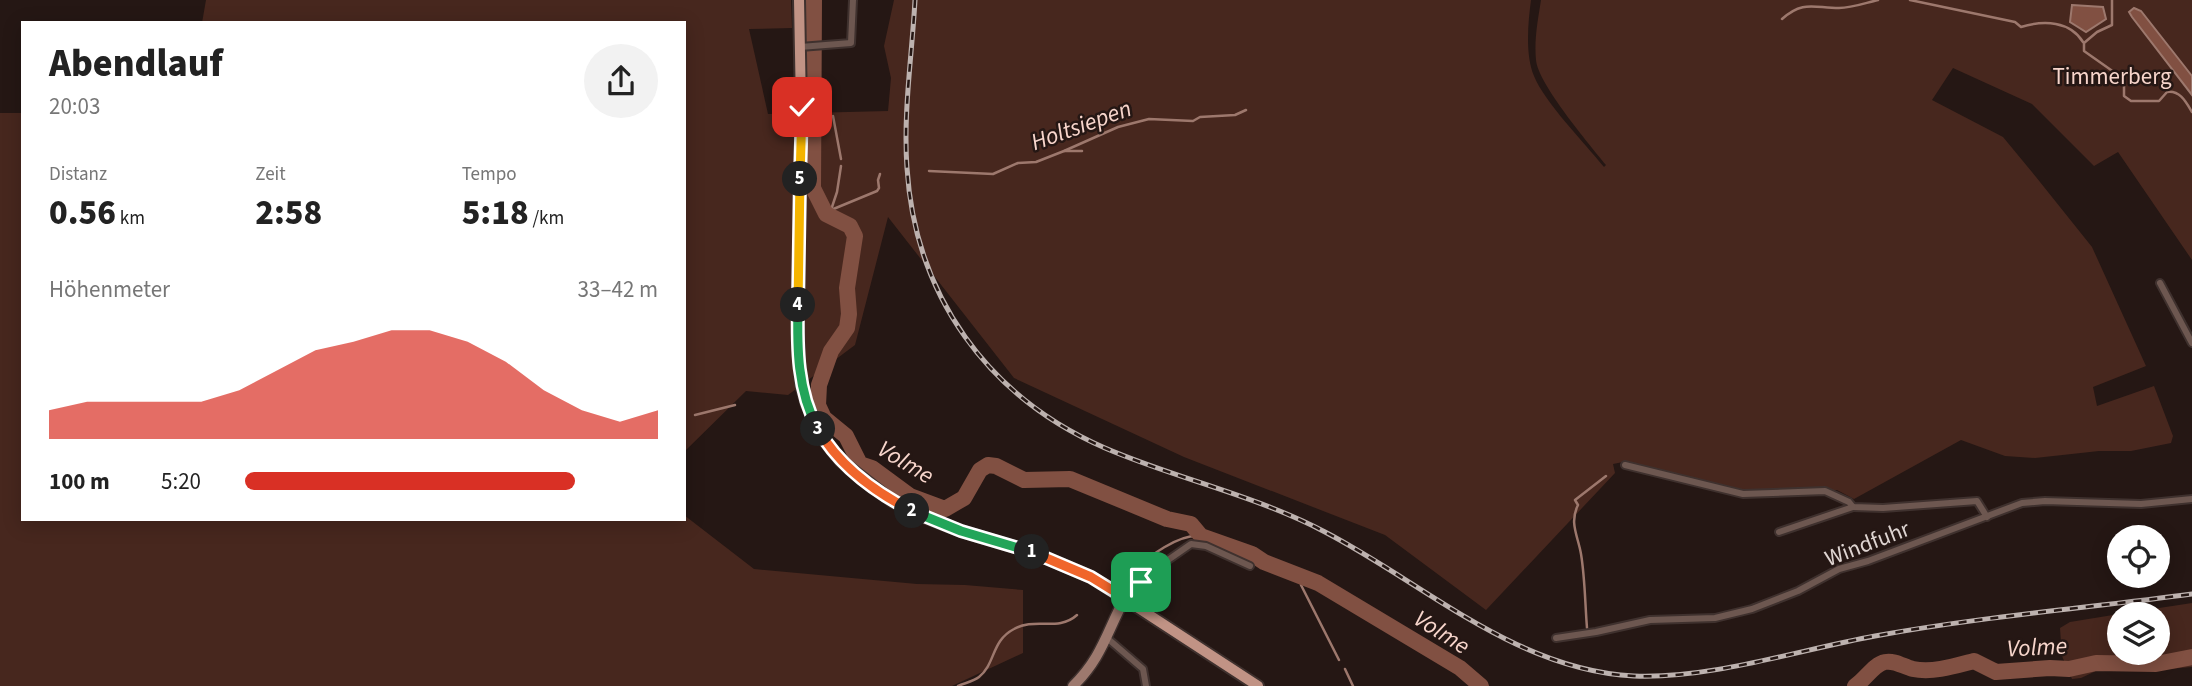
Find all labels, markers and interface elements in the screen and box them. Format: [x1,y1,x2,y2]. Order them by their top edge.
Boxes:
text: Abendlauf [49,37,223,91]
button: share [584,44,658,118]
park label: Timmerberg [2053,60,2172,93]
pin [772,77,832,137]
icon: check [783,88,821,126]
text: 20:03 [49,90,100,123]
water label: Holtsiepen [1026,91,1136,160]
text: Distanz [49,161,107,188]
text: Zeit [255,161,286,188]
text: Tempo [462,161,517,188]
pin: 5 [782,162,818,196]
text: 5 [794,165,805,192]
text: 0.56 [49,188,116,238]
text: 2:58 [255,188,322,238]
text: 5:18 [462,188,529,238]
text: km [116,205,145,232]
text: /km [529,205,564,232]
text: Höhenmeter [49,273,170,306]
text: 33–42 m [578,273,658,306]
pin: 4 [780,288,816,322]
text: 4 [792,291,803,318]
pin: 3 [800,412,836,446]
text: 3 [812,415,823,442]
water label: Volme [871,432,941,493]
text: 100 m [49,465,110,498]
text: 5:20 [161,465,201,498]
pin: 2 [894,494,930,528]
text: 2 [906,497,917,524]
street label: Windfuhr [1820,512,1915,575]
map controls [2107,525,2170,665]
button: locate [2107,525,2170,588]
pin: 1 [1014,534,1050,570]
text: 1 [1026,538,1037,565]
pin [1111,552,1171,612]
icon: arrive [1122,563,1160,601]
water label: Volme [1407,602,1477,663]
button: layers [2107,602,2170,665]
water label: Volme [2006,628,2068,667]

